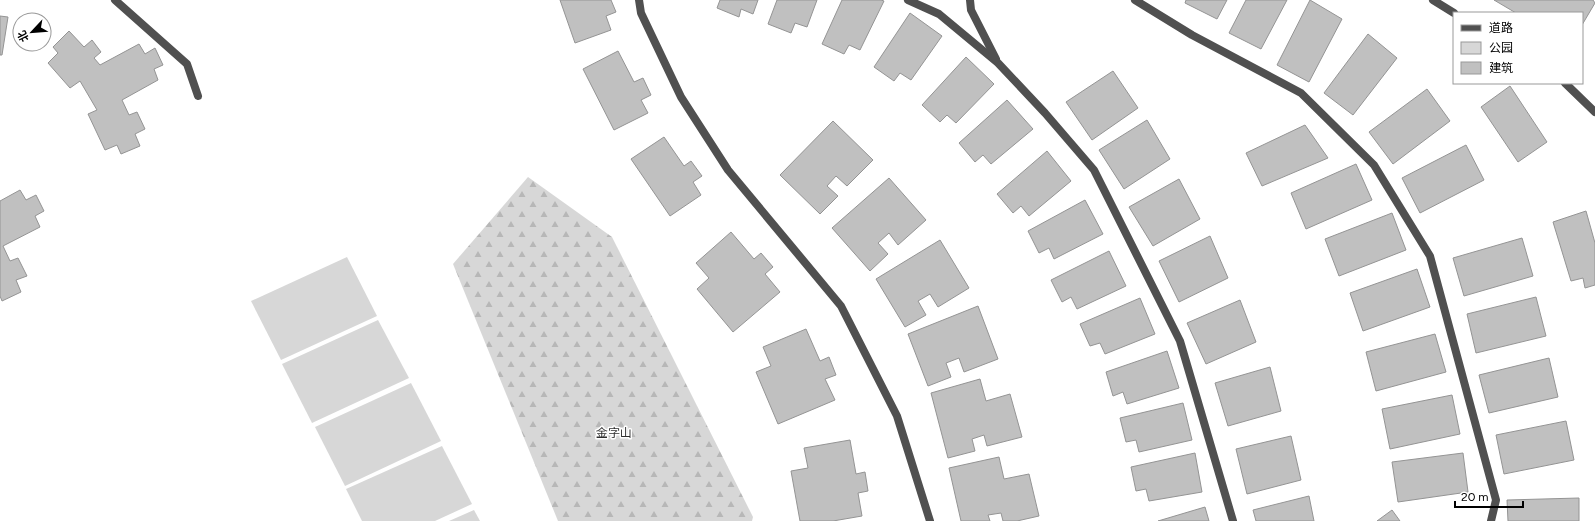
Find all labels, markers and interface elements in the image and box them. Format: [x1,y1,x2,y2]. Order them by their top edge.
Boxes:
north arrow [12,12,52,52]
legend [1453,12,1583,84]
text: 道路 [1489,21,1513,35]
text: 北 [15,28,32,44]
text: 公园 [1489,41,1513,55]
text: 建筑 [1489,61,1513,75]
park label: 金字山 [596,426,632,440]
scale bar [1455,483,1523,509]
text: 20 m [1461,490,1489,504]

